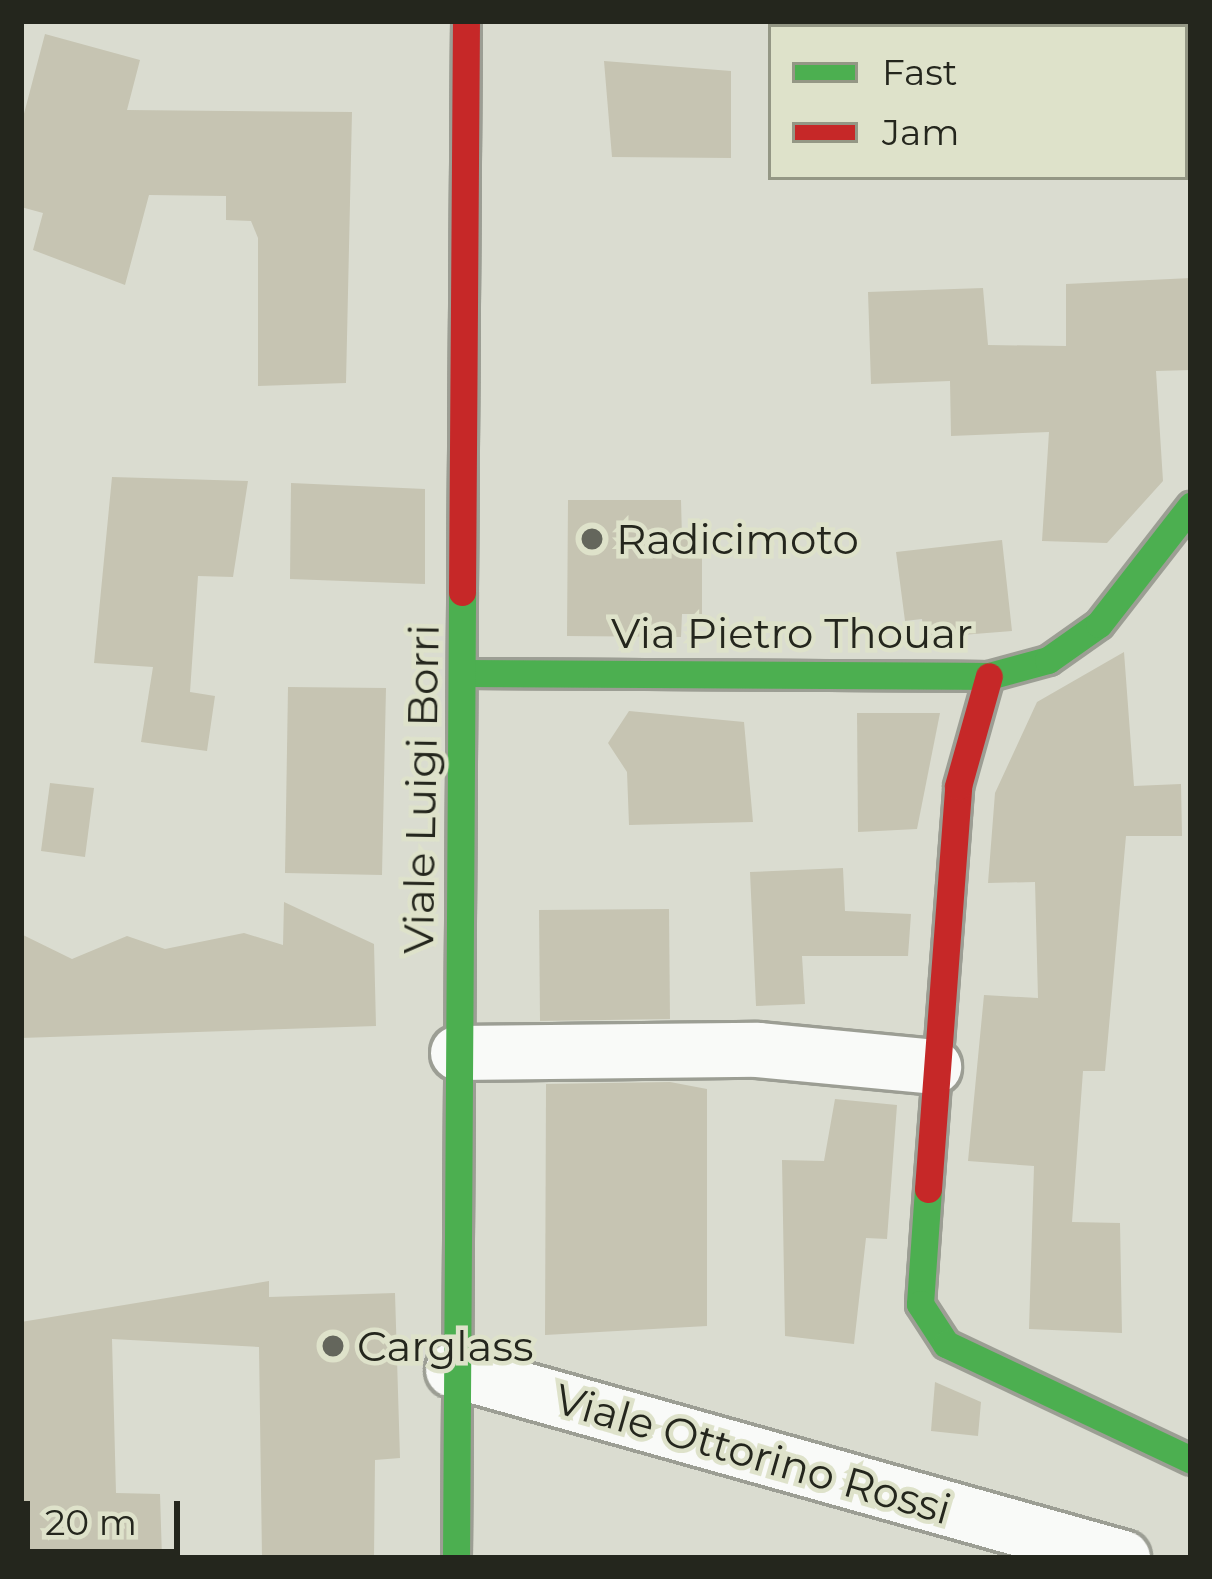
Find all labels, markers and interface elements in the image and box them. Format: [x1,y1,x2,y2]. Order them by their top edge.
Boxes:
legend [768,24,1188,180]
text: Fast [882,50,957,94]
text: Jam [882,110,959,154]
place label: Radicimoto [616,514,859,564]
marker: Radicimoto [579,526,605,552]
street label: Via Pietro Thouar [611,608,973,658]
street label: Viale Luigi Borri [393,624,449,954]
place label: Carglass [357,1321,533,1371]
marker: Carglass [320,1333,346,1359]
street label: Viale Ottorino Rossi [549,1373,957,1535]
scale bar [30,1477,186,1551]
text: 20 m [45,1500,137,1544]

